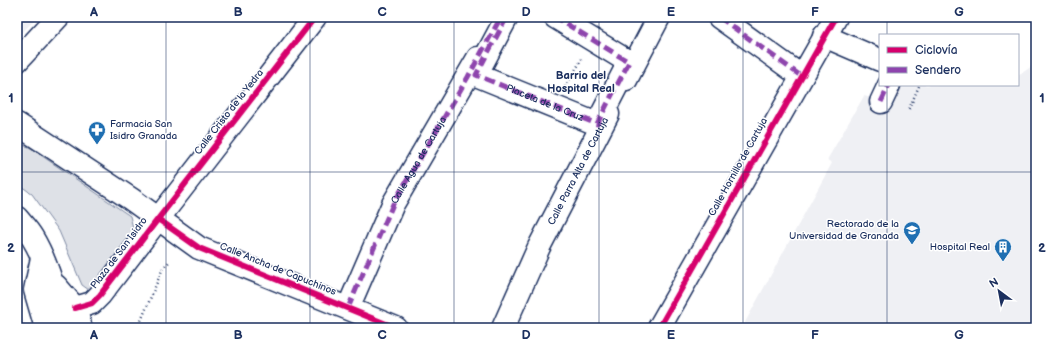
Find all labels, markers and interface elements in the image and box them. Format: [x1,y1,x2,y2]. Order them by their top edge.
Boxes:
text: A [89,4,98,20]
text: B [233,4,243,20]
text: C [377,4,387,20]
text: D [521,4,531,20]
text: E [667,4,676,20]
text: F [811,4,819,20]
text: G [954,4,964,20]
legend [879,34,1019,86]
text: Ciclovía [915,43,958,58]
text: Sendero [915,63,961,78]
street label: Calle Cristo de la Yedra [192,67,266,157]
district label: Barrio del Hospital Real [547,69,615,95]
street label: Placeta de la Cruz [504,82,586,124]
text: 1 [8,90,14,106]
text: 1 [1039,90,1045,106]
street label: Calle Agua de Cartuja [388,114,449,206]
street label: Calle Parra Alta de Cartuja [545,115,611,227]
street label: Calle Hornillo de Cartuja [706,115,770,218]
place label: Farmacia San Isidro Granada [110,118,178,142]
pharmacy icon: Farmacia San Isidro Granada [87,120,107,145]
street label: Plaza de San Isidro [88,215,150,291]
place label: Rectorado de la Universidad de Granada [789,218,899,242]
school or university icon: Rectorado de la Universidad de Granada [902,220,922,245]
building icon: Hospital Real [993,237,1013,262]
text: 2 [7,240,15,256]
street label: Calle Ancha de Capuchinos [218,240,338,298]
text: 2 [1038,240,1046,256]
place label: Hospital Real [930,241,990,253]
north arrow [979,271,1019,311]
text: N [987,275,1001,291]
text: A [89,327,98,343]
text: B [233,327,243,343]
text: C [377,327,387,343]
text: D [521,327,531,343]
text: E [667,327,676,343]
text: F [811,327,819,343]
text: G [954,327,964,343]

